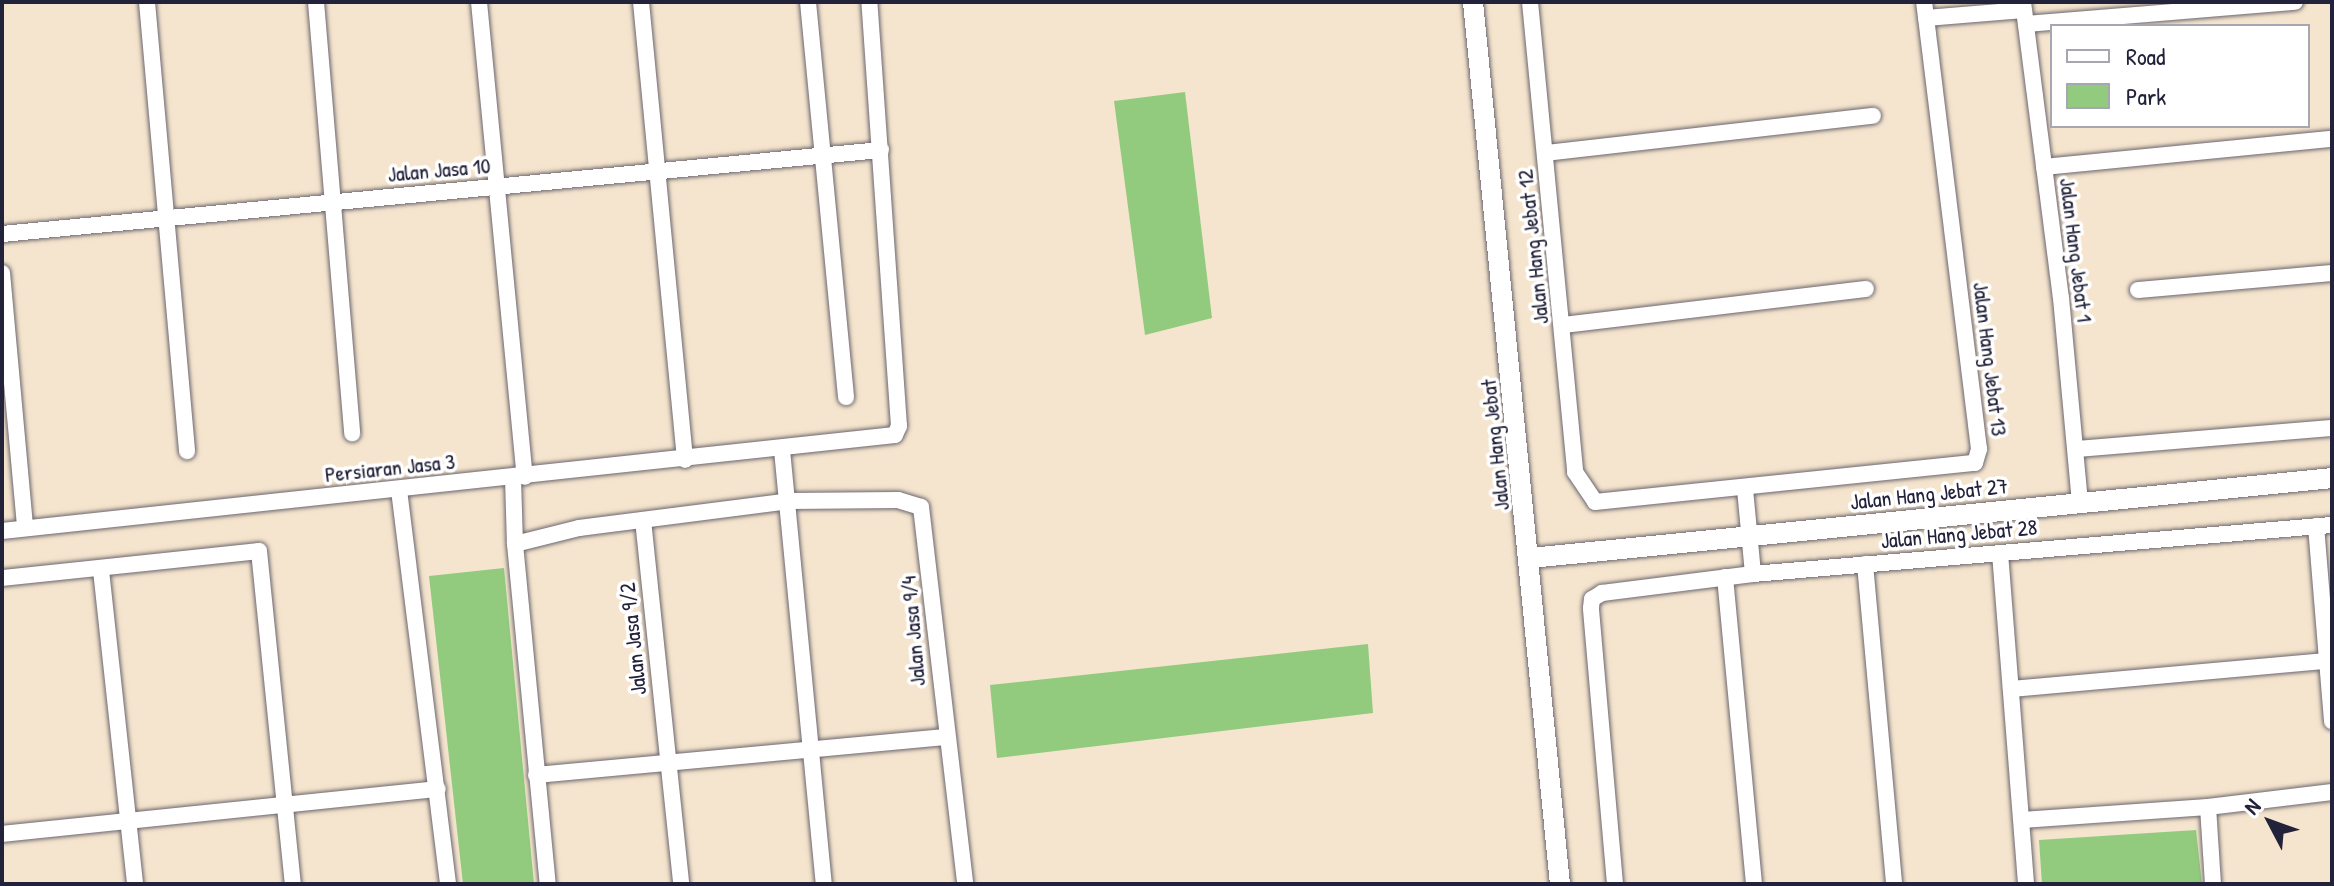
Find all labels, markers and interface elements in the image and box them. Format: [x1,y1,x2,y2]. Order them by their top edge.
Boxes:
legend [2050,24,2310,128]
text: Road [2126,40,2165,72]
text: Park [2126,80,2166,112]
street label: Jalan Jasa 10 [387,152,491,188]
street label: Jalan Hang Jebat 12 [1512,168,1554,326]
street label: Jalan Hang Jebat 1 [2054,176,2098,324]
street label: Jalan Hang Jebat 13 [1967,280,2013,438]
street label: Jalan Hang Jebat [1475,378,1515,512]
street label: Persiaran Jasa 3 [324,448,456,488]
street label: Jalan Hang Jebat 27 [1849,473,2009,515]
street label: Jalan Hang Jebat 28 [1880,514,2038,554]
street label: Jalan Jasa 9/4 [895,575,931,687]
street label: Jalan Jasa 9/2 [614,582,652,696]
north arrow [2230,782,2310,862]
text: N [2237,792,2267,821]

